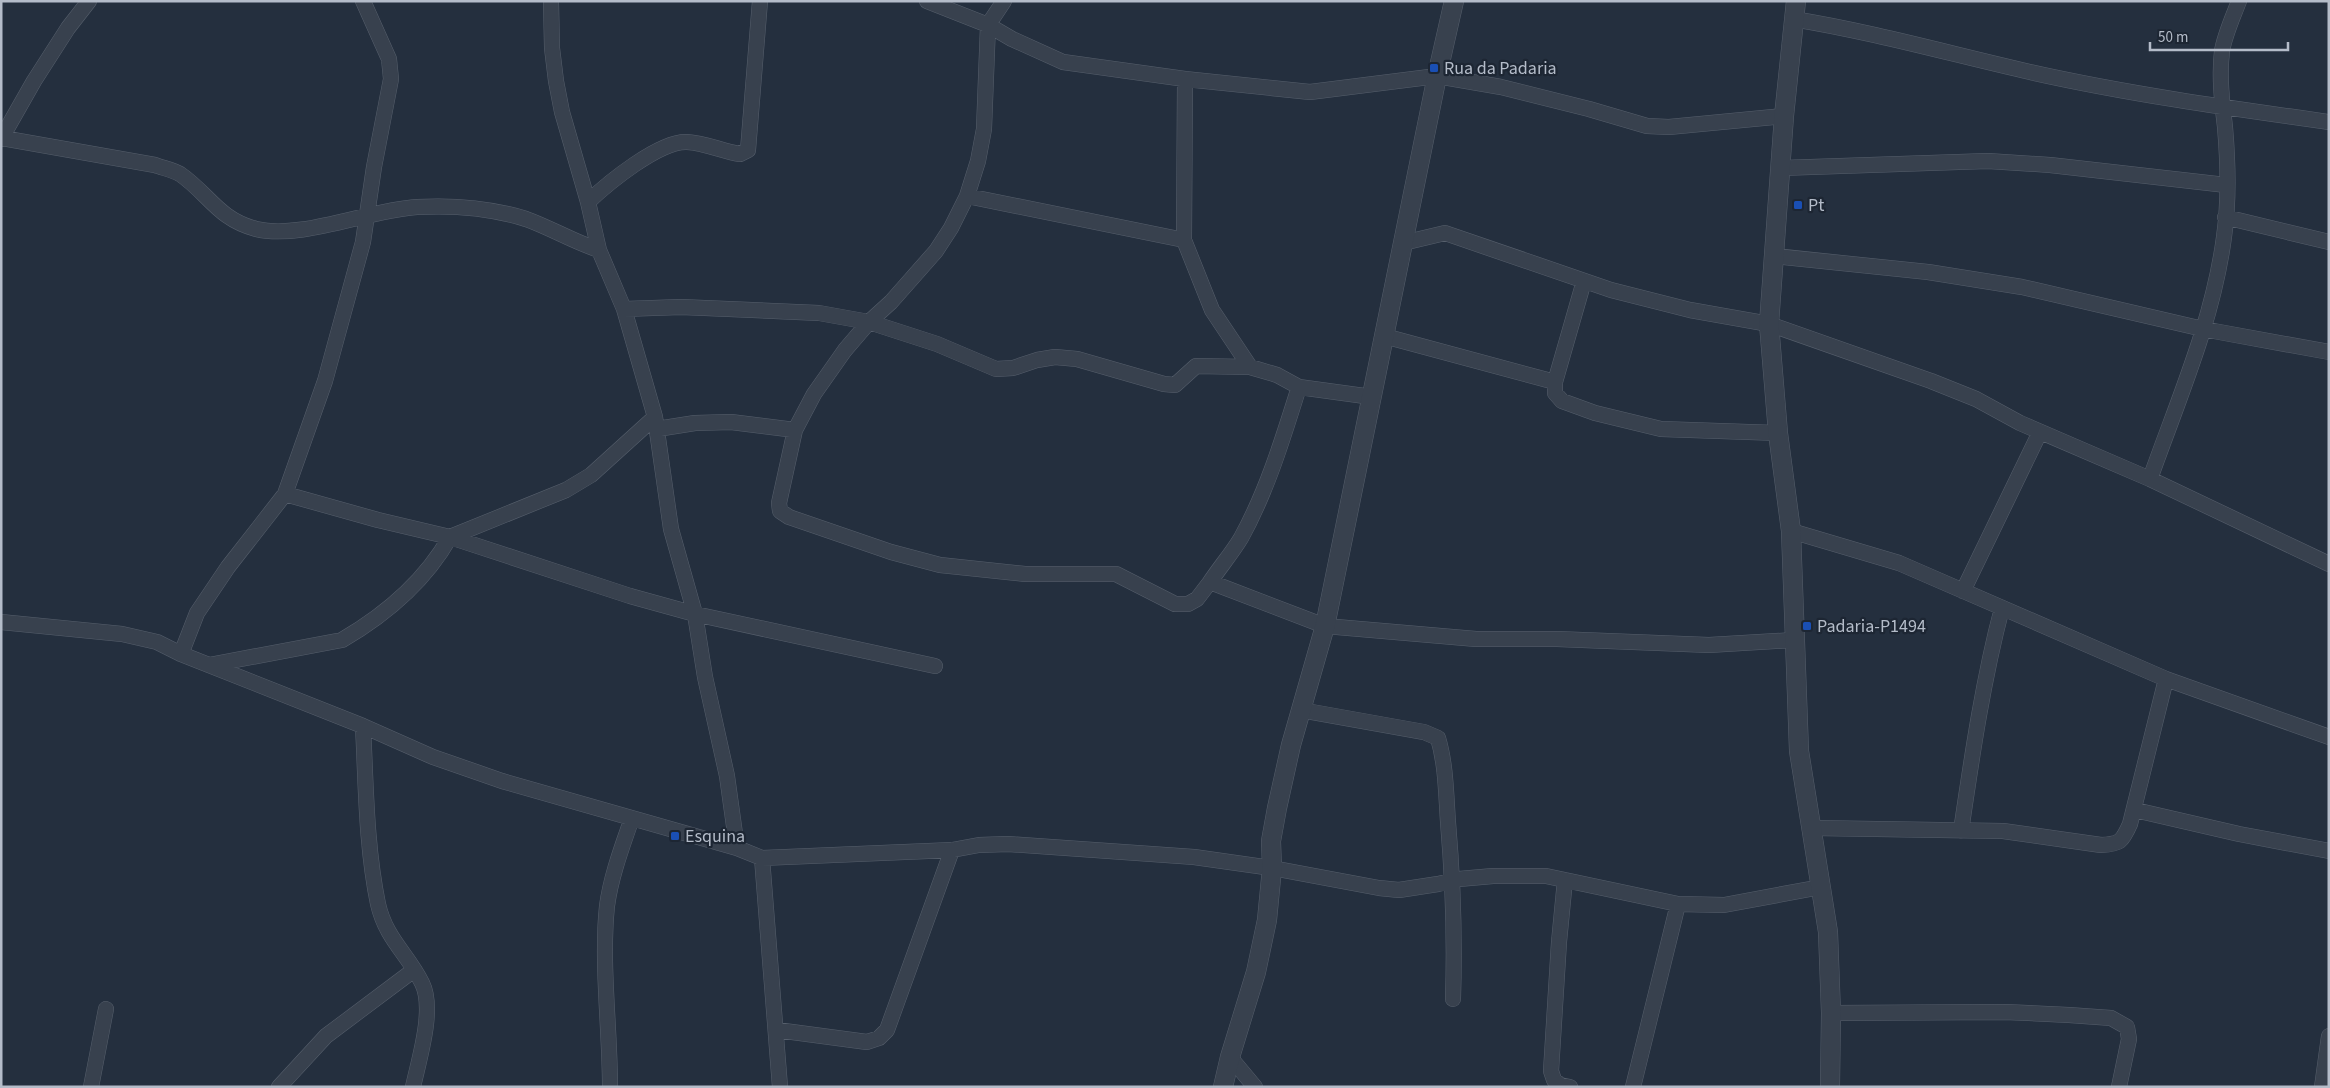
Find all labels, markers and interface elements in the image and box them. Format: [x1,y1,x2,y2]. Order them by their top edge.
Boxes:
scale bar [2150,20,2288,52]
text: 50 m [2158,27,2188,48]
place label: Rua da Padaria [1444,56,1557,81]
marker: Rua da Padaria [1428,62,1440,74]
place label: Pt [1808,193,1824,218]
marker: Pt [1792,199,1804,211]
place label: Padaria-P1494 [1817,614,1926,639]
marker: Padaria-P1494 [1801,620,1813,632]
place label: Esquina [685,824,745,849]
marker: Esquina [669,830,681,842]

